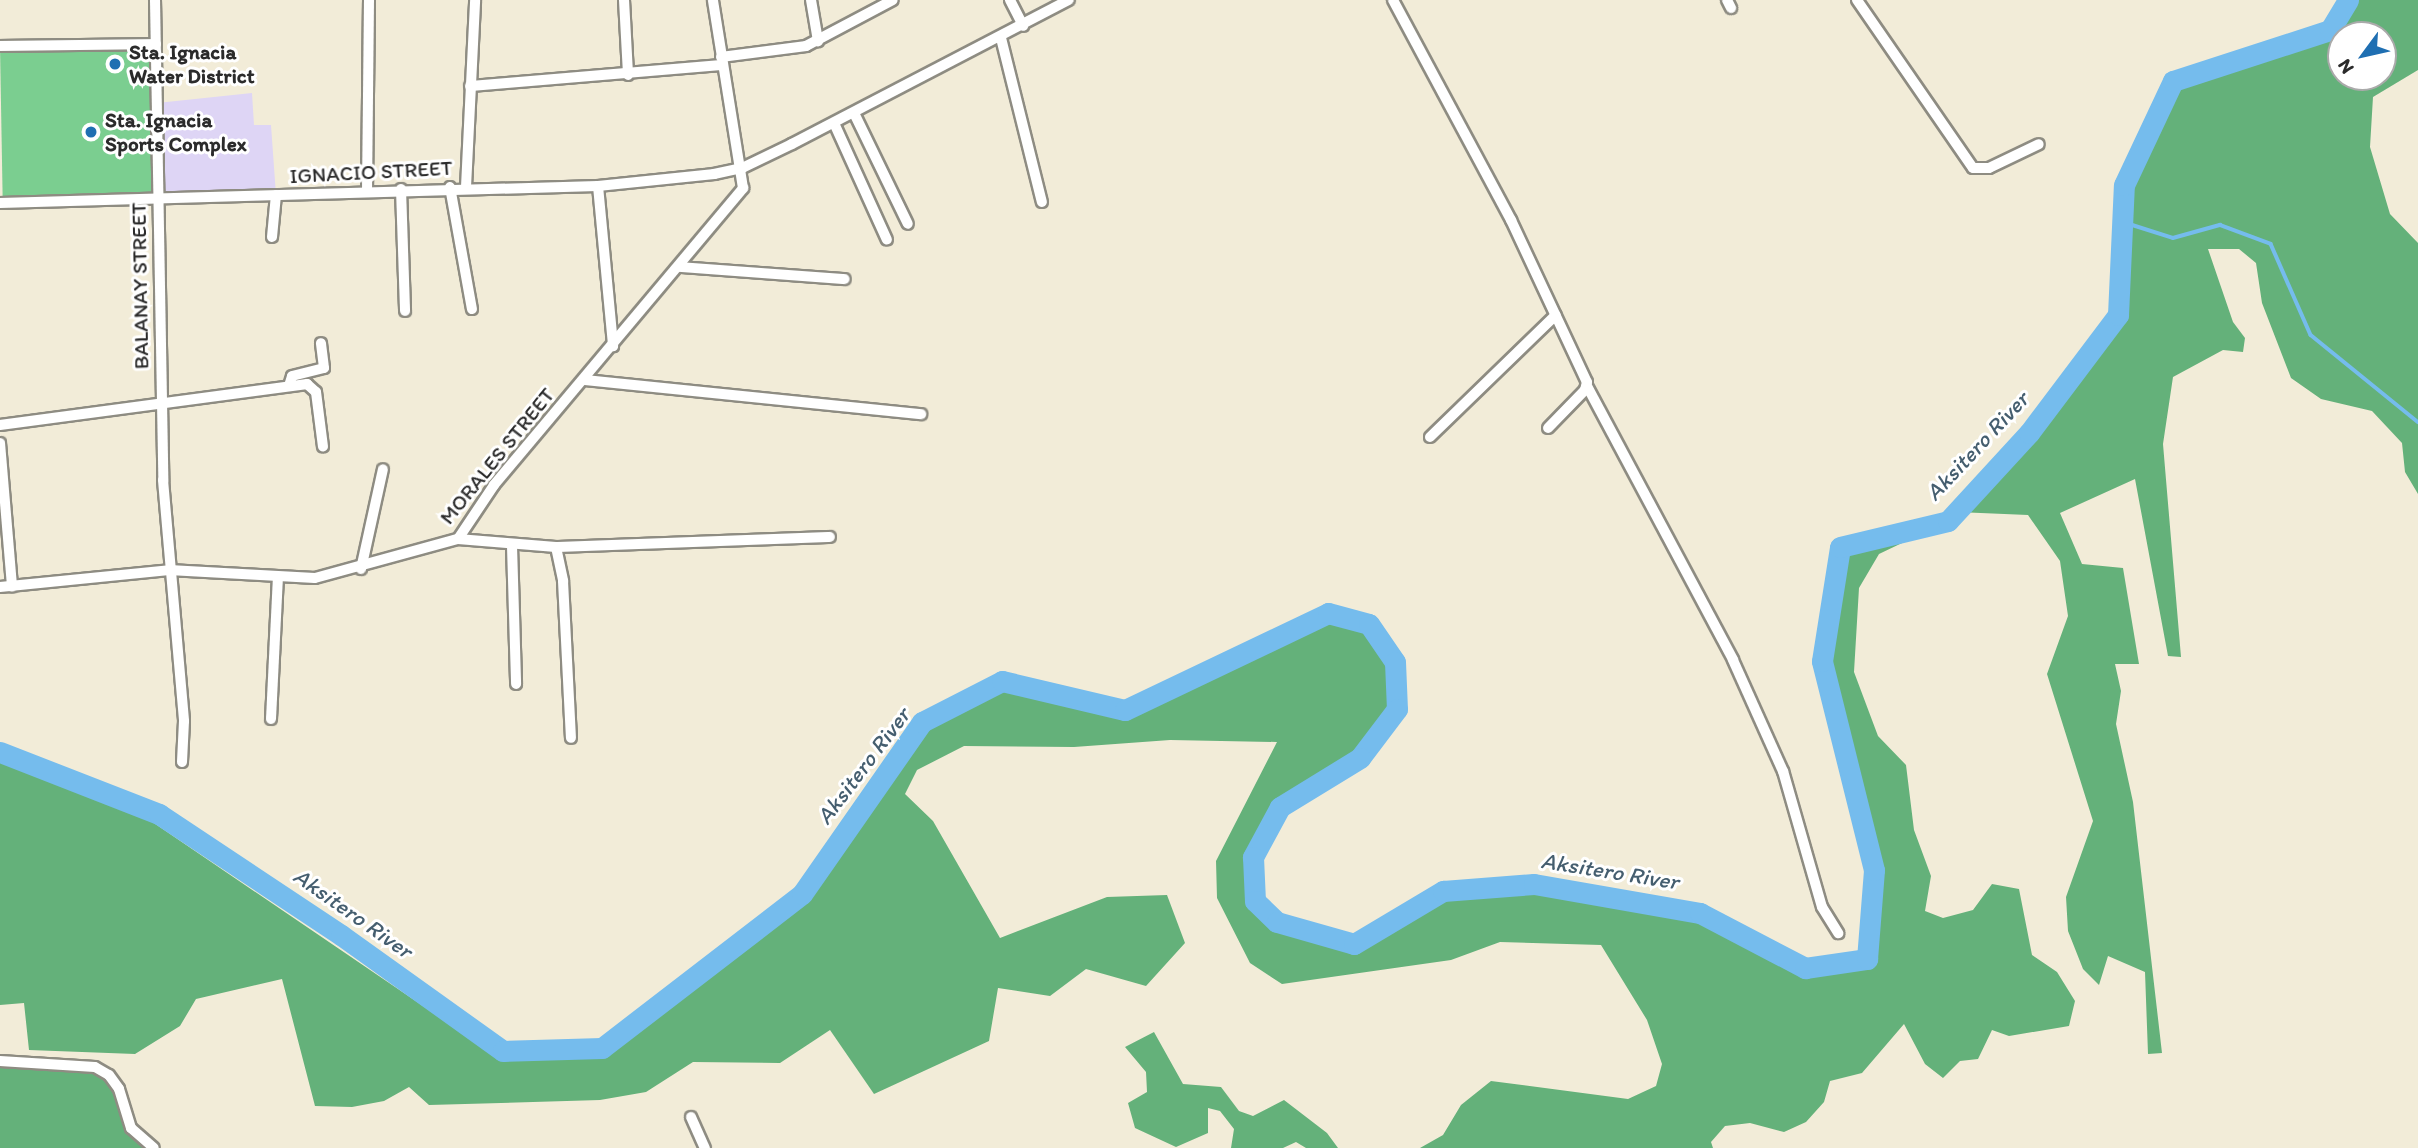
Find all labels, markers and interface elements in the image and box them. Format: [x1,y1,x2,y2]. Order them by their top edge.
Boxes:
north arrow [2327,21,2397,91]
place label: Sta. Ignacia Water District [129,39,255,89]
text: N [2333,55,2359,78]
marker: Sta. Ignacia Water District [107,56,123,72]
place label: Sta. Ignacia Sports Complex [105,107,247,157]
marker: Sta. Ignacia Sports Complex [83,124,99,140]
street label: IGNACIO STREET [289,155,453,189]
street label: BALANAY STREET [126,202,154,370]
street label: MORALES STREET [434,383,560,529]
water label: Aksitero River [1920,386,2034,506]
water label: Aksitero River [810,702,916,830]
water label: Aksitero River [1540,847,1680,895]
water label: Aksitero River [288,862,418,964]

